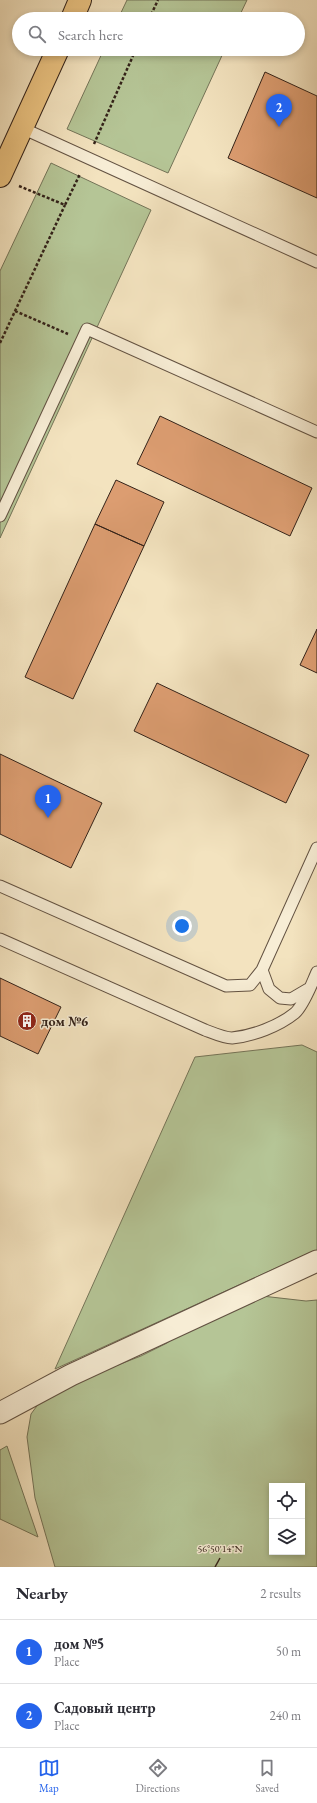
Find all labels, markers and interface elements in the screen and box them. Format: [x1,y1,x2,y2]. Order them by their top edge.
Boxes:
search box [12,12,305,56]
icon: search [26,23,48,45]
text: Search here [58,25,123,44]
pin: 2 [266,94,292,127]
pin: 1 [35,785,61,818]
your location [172,916,192,936]
building icon: дом №6 [16,1010,38,1032]
place label: дом №6 [41,1012,89,1030]
map controls [269,1483,305,1555]
button: locate [269,1483,305,1519]
button: layers [269,1519,305,1555]
text: 56°50'14"N [198,1542,243,1555]
text: Nearby [16,1582,68,1604]
text: 2 results [260,1585,301,1602]
text: дом №5 [54,1634,105,1653]
text: 1 [26,1643,32,1660]
text: 50 m [276,1643,301,1660]
text: Place [54,1653,80,1670]
text: Садовый центр [54,1698,156,1717]
text: 2 [26,1707,32,1724]
text: 240 m [270,1707,301,1724]
text: Place [54,1717,80,1734]
tab: Map [38,1757,60,1795]
tab: Directions [136,1757,180,1795]
tab: Saved [256,1757,279,1795]

